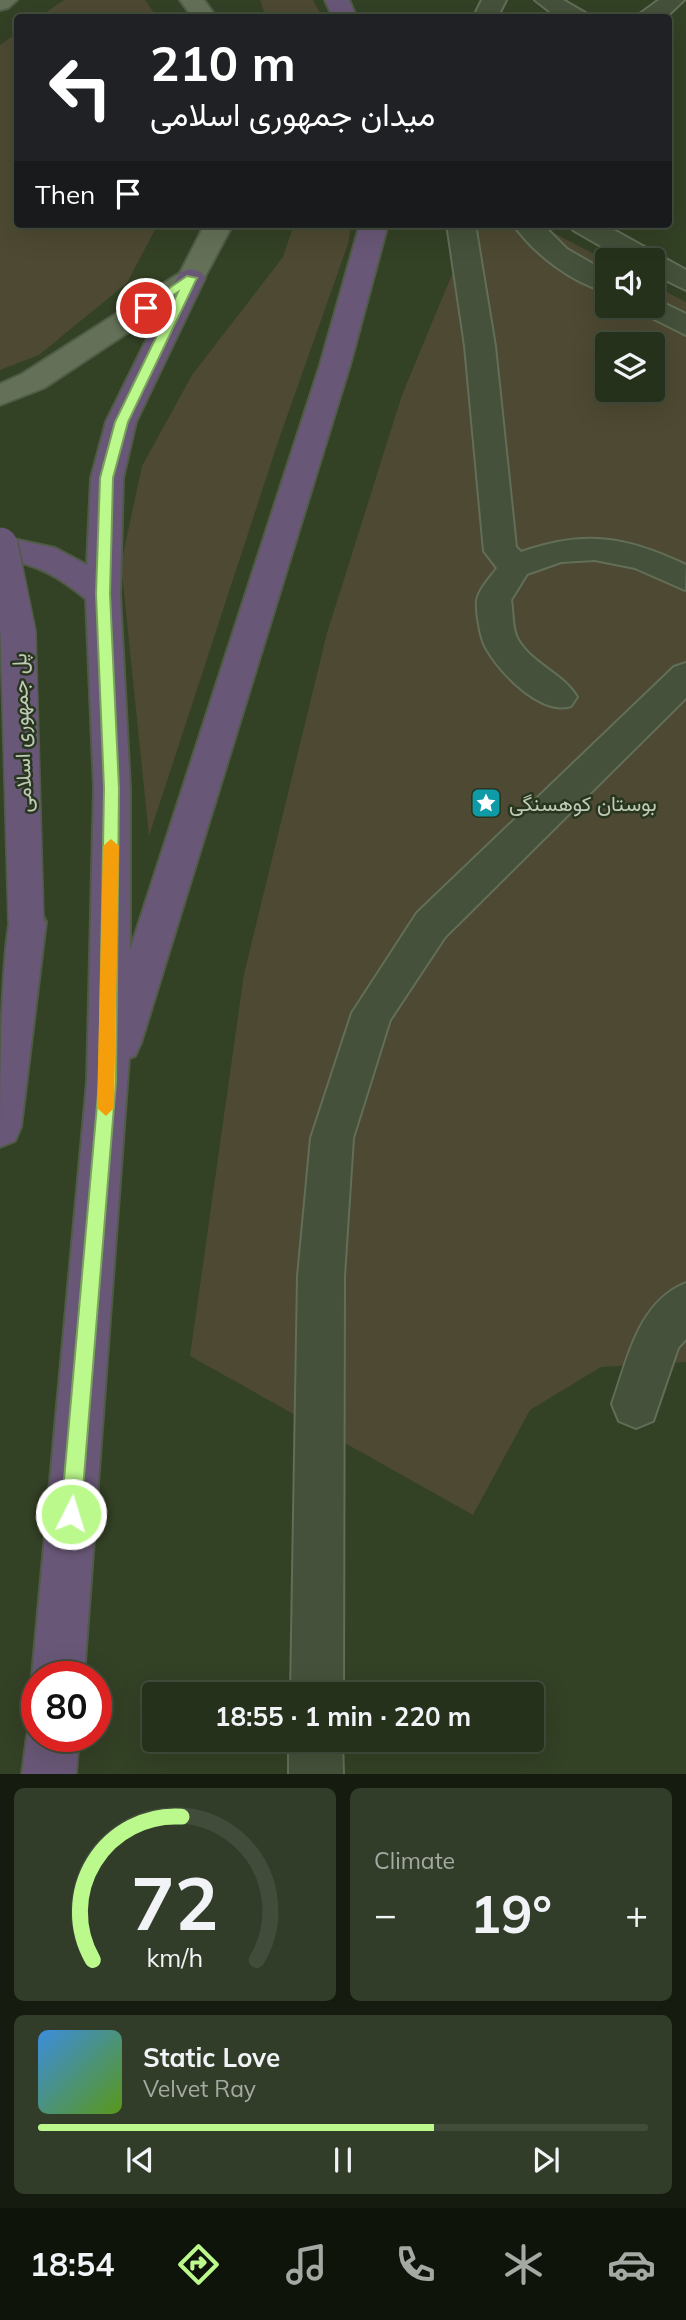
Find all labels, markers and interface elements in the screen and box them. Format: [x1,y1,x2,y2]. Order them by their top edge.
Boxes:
text: 210 m [150,32,296,93]
icon: left [35,42,126,133]
text: میدان جمهوری اسلامی [150,94,435,134]
icon: arrive [109,175,147,213]
text: Then [35,178,95,211]
map controls [595,248,665,402]
button: sound [595,248,665,318]
pin [116,278,176,338]
icon: arrive [127,289,165,327]
button: layers [595,332,665,402]
street label: پل جمهوری اسلامی [5,653,39,813]
place icon: بوستان کوهسنگی [469,786,503,820]
place label: بوستان کوهسنگی [509,790,657,817]
position arrow [34,1477,108,1551]
speed limit sign: 80 [21,1661,112,1752]
text: 18:55 · 1 min · 220 m [215,1700,471,1733]
text: Climate [374,1846,455,1875]
text: 72 [131,1858,219,1949]
text: 19° [470,1881,552,1946]
text: − [374,1890,397,1938]
text: + [625,1890,648,1938]
text: km/h [147,1942,203,1973]
text: Static Love [143,2041,280,2074]
text: Velvet Ray [143,2074,256,2103]
icon: previous [121,2141,159,2179]
icon: pause [324,2141,362,2179]
icon: next [527,2141,565,2179]
icon: directions [174,2240,223,2289]
icon: music [282,2240,331,2289]
icon: phone [391,2240,440,2289]
icon: climate [499,2240,548,2289]
icon: car [607,2240,656,2289]
text: 18:54 [30,2244,114,2284]

